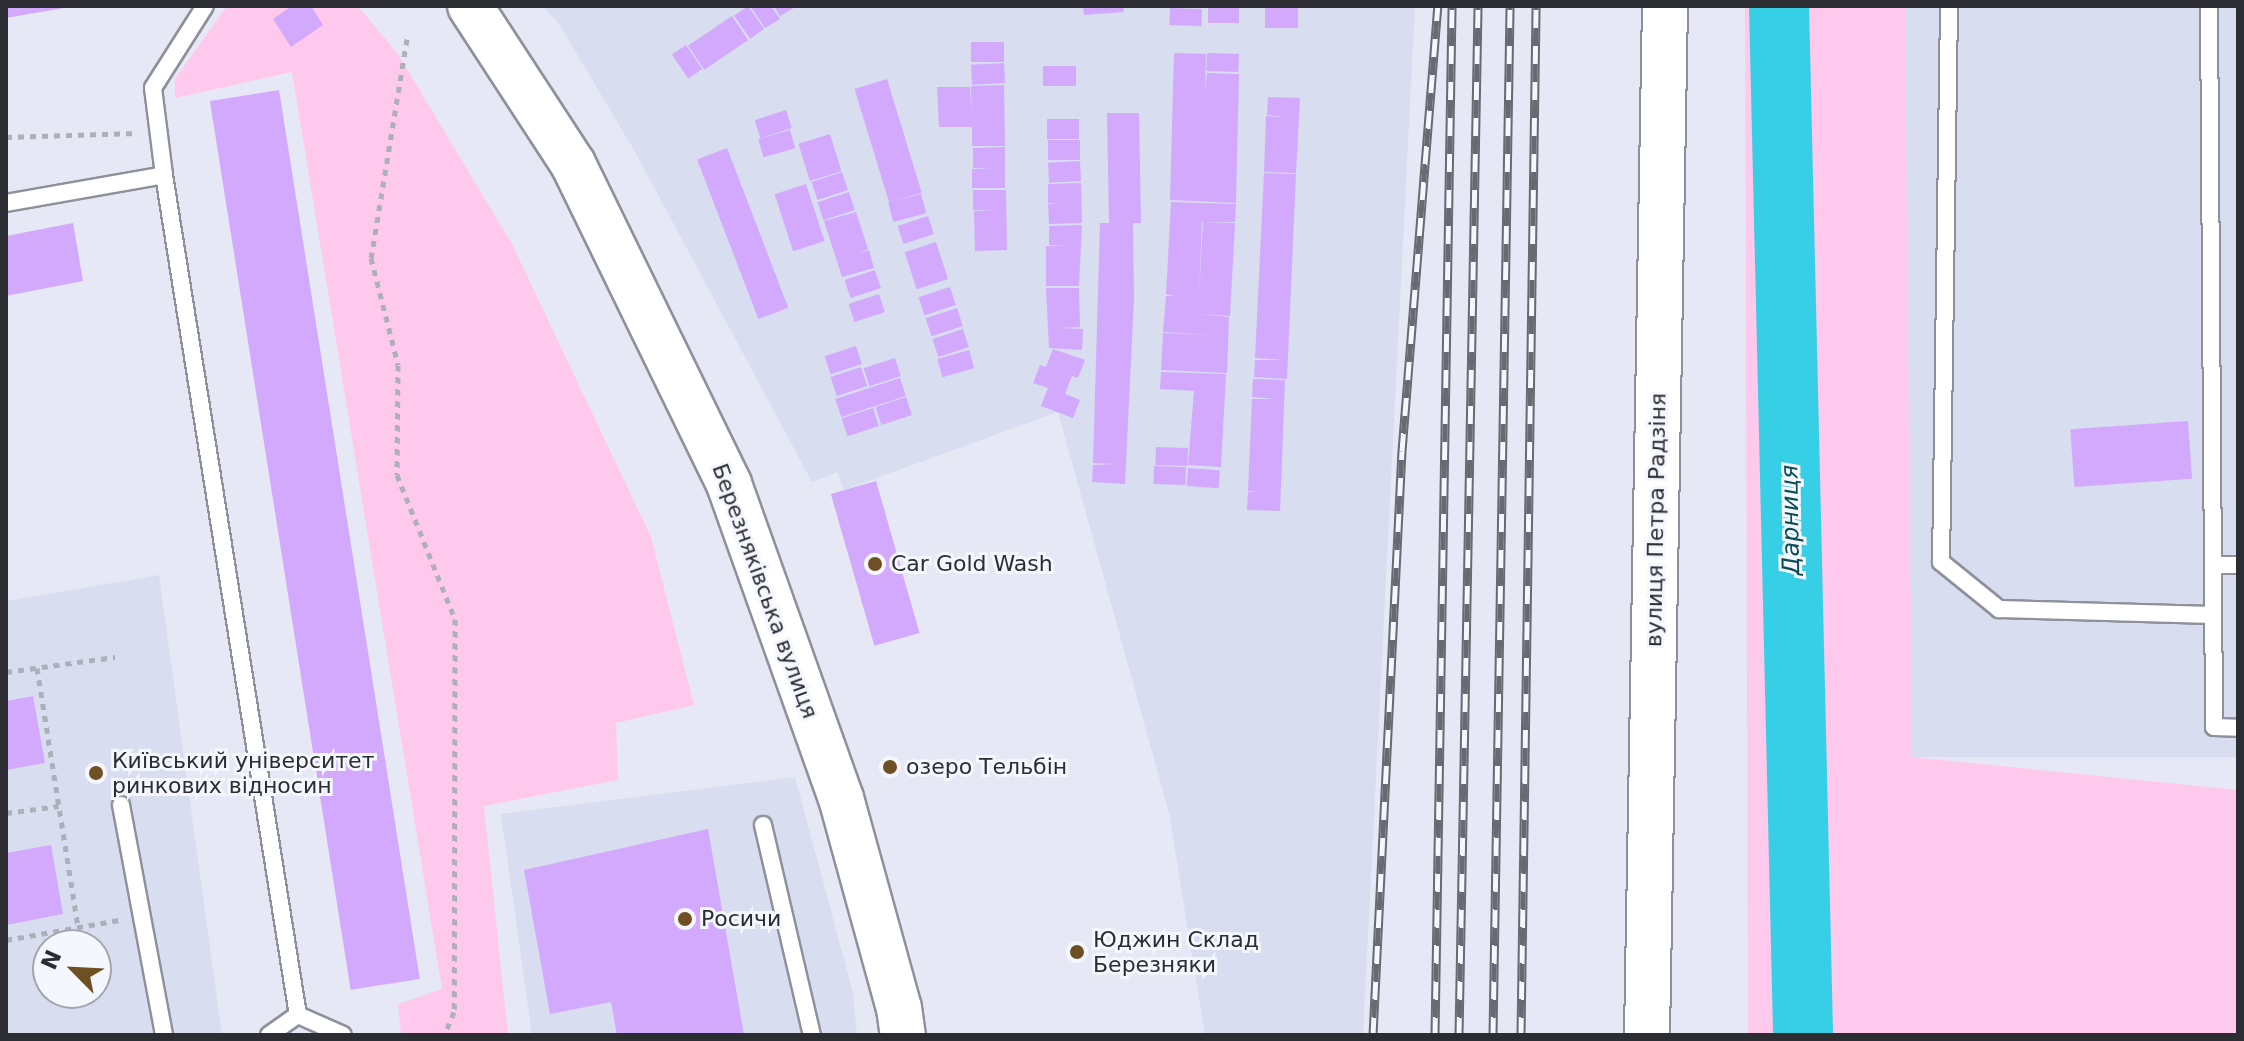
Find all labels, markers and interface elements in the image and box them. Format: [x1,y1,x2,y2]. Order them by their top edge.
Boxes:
street label: вулиця Петра Радзіня [1641,393,1671,647]
street label: Березняківська вулиця [707,460,823,722]
water label: Дарниця [1776,464,1806,576]
place label: Car Gold Wash [891,551,1053,577]
marker: Car Gold Wash [866,555,884,573]
place label: Київський університет ринкових відносин [112,747,374,798]
place label: озеро Тельбін [906,754,1067,780]
marker: озеро Тельбін [881,758,899,776]
marker: Київський університет ринкових відносин [87,764,105,782]
place label: Росичи [701,906,781,932]
marker: Росичи [676,910,694,928]
place label: Юджин Склад Березняки [1093,926,1259,978]
north arrow [32,929,112,1009]
marker: Юджин Склад Березняки [1068,943,1086,961]
text: N [36,946,67,973]

